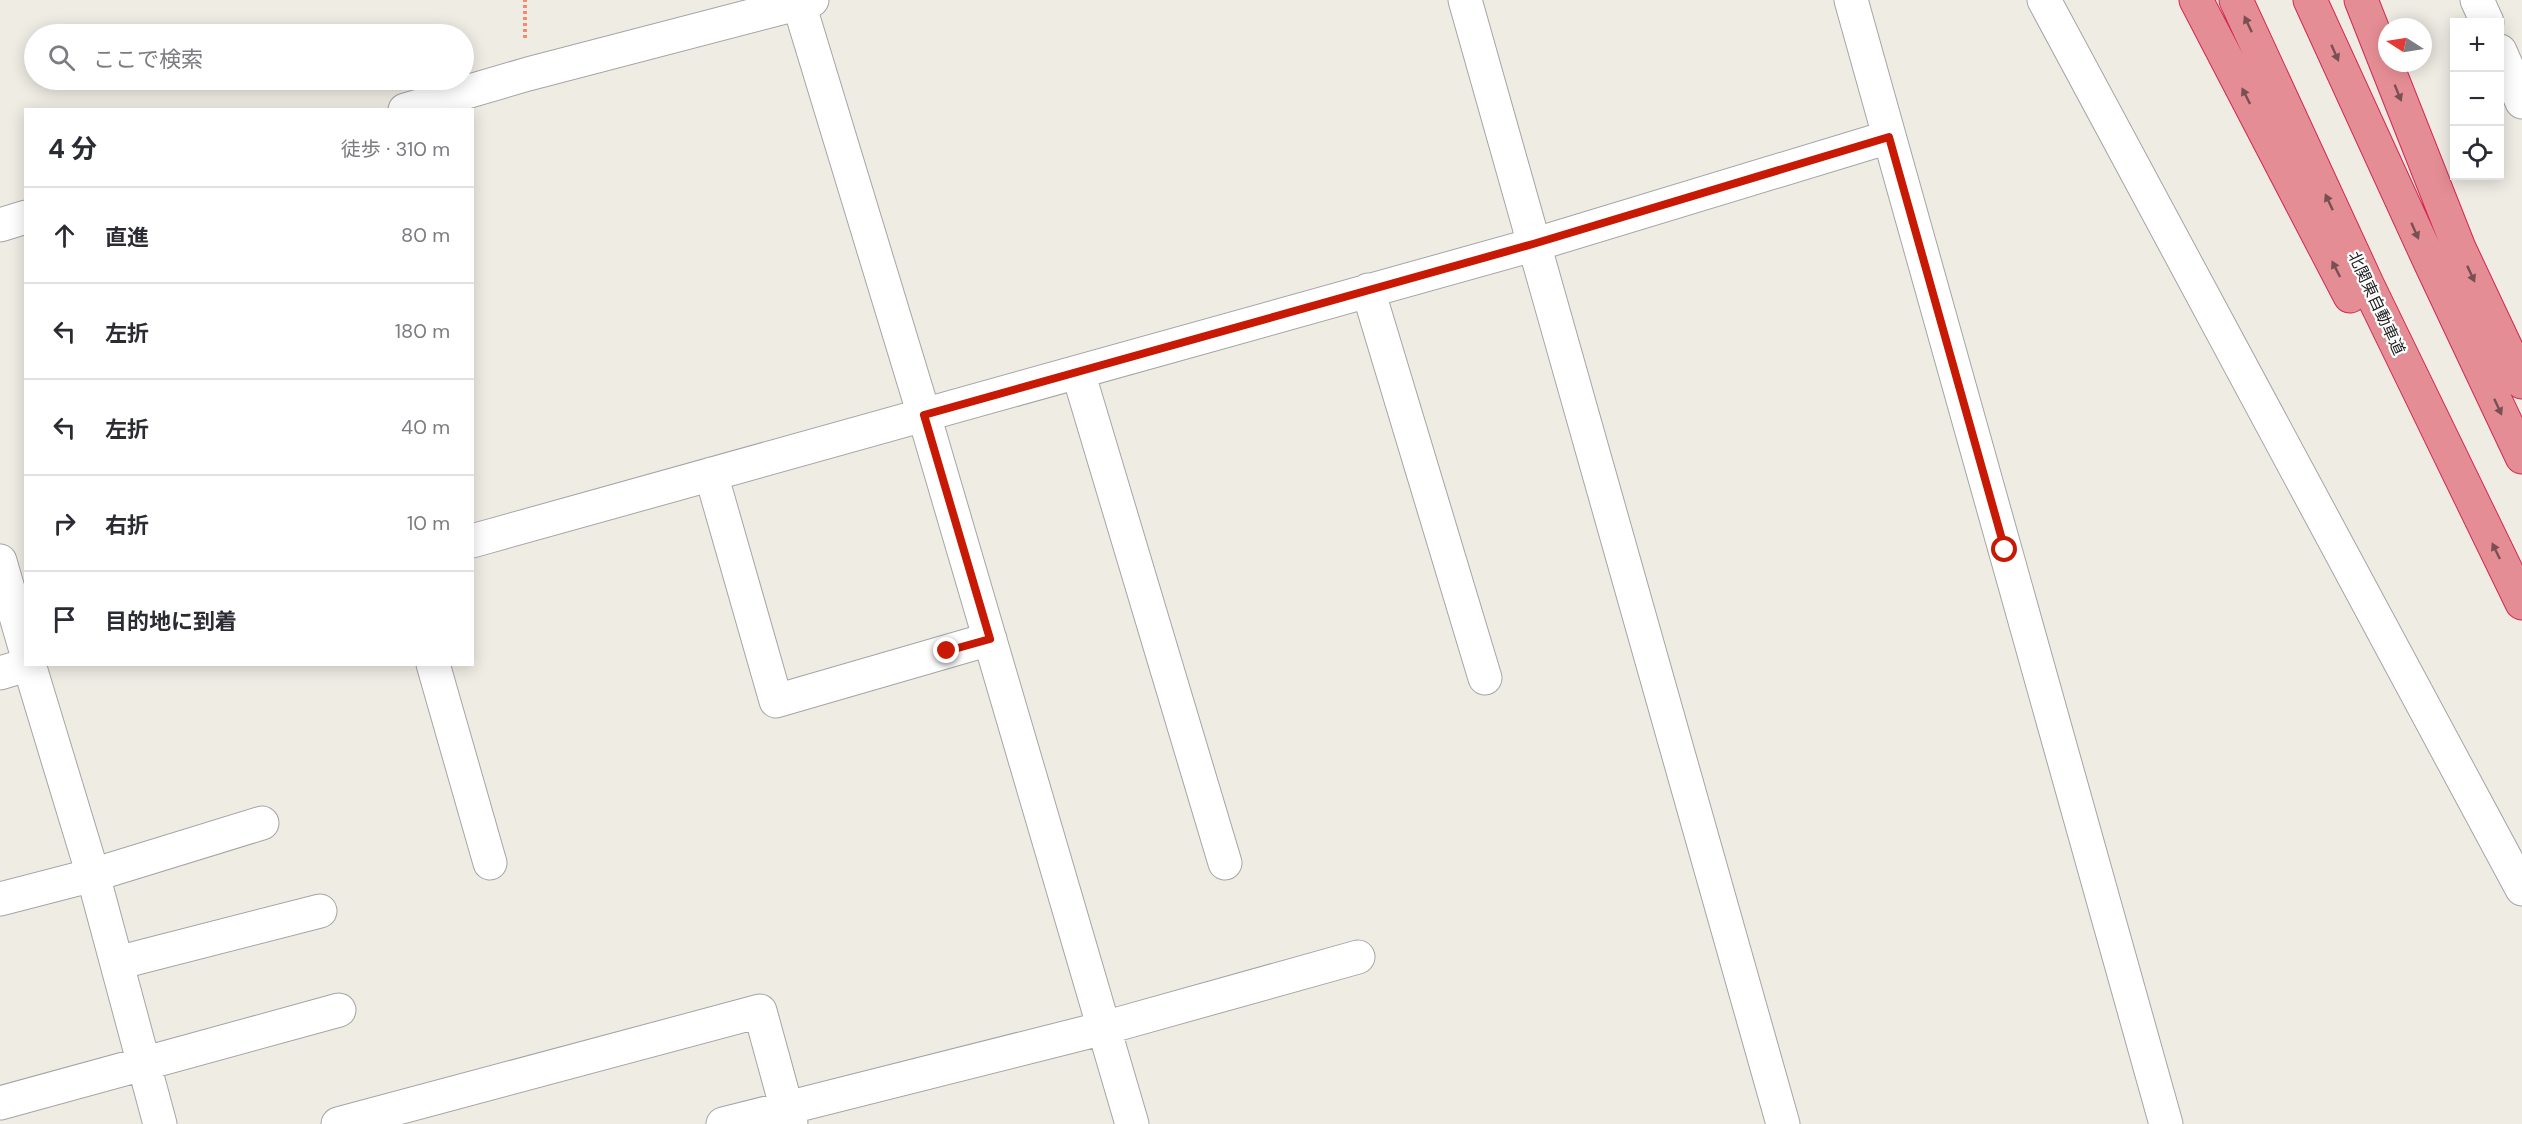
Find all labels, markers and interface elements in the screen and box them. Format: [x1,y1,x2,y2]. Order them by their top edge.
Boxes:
one-way arrow [2243,16,2252,33]
north arrow [2378,18,2432,72]
map controls [2450,18,2504,180]
button: + [2450,18,2504,72]
search box [24,24,474,90]
icon: search [45,41,78,74]
text: ここで検索 [93,45,203,74]
one-way arrow [2330,45,2339,62]
button: − [2450,72,2504,126]
one-way arrow [2393,85,2403,103]
one-way arrow [2241,88,2251,105]
button: locate [2450,126,2504,180]
text: 4 分 [48,132,97,166]
text: 徒歩 · 310 m [341,136,450,162]
one-way arrow [2324,192,2334,210]
icon: ahead [48,219,81,252]
text: 80 m [401,222,450,248]
one-way arrow [2411,222,2420,239]
text: 直進 [105,223,149,252]
street label: 北関東自動車道 [2343,248,2410,358]
one-way arrow [2331,261,2340,278]
one-way arrow [2467,266,2476,283]
icon: left [48,315,81,348]
text: 180 m [395,318,450,344]
text: 左折 [105,319,149,348]
one-way arrow [2494,399,2503,416]
icon: left [48,411,81,444]
text: 40 m [401,414,450,440]
text: 左折 [105,415,149,444]
icon: right [48,507,81,540]
text: 10 m [407,510,450,536]
text: 右折 [105,511,149,540]
route start [1991,536,2017,562]
one-way arrow [2492,542,2502,560]
icon: arrive [48,603,81,636]
text: 目的地に到着 [105,607,237,636]
route end [933,637,959,663]

